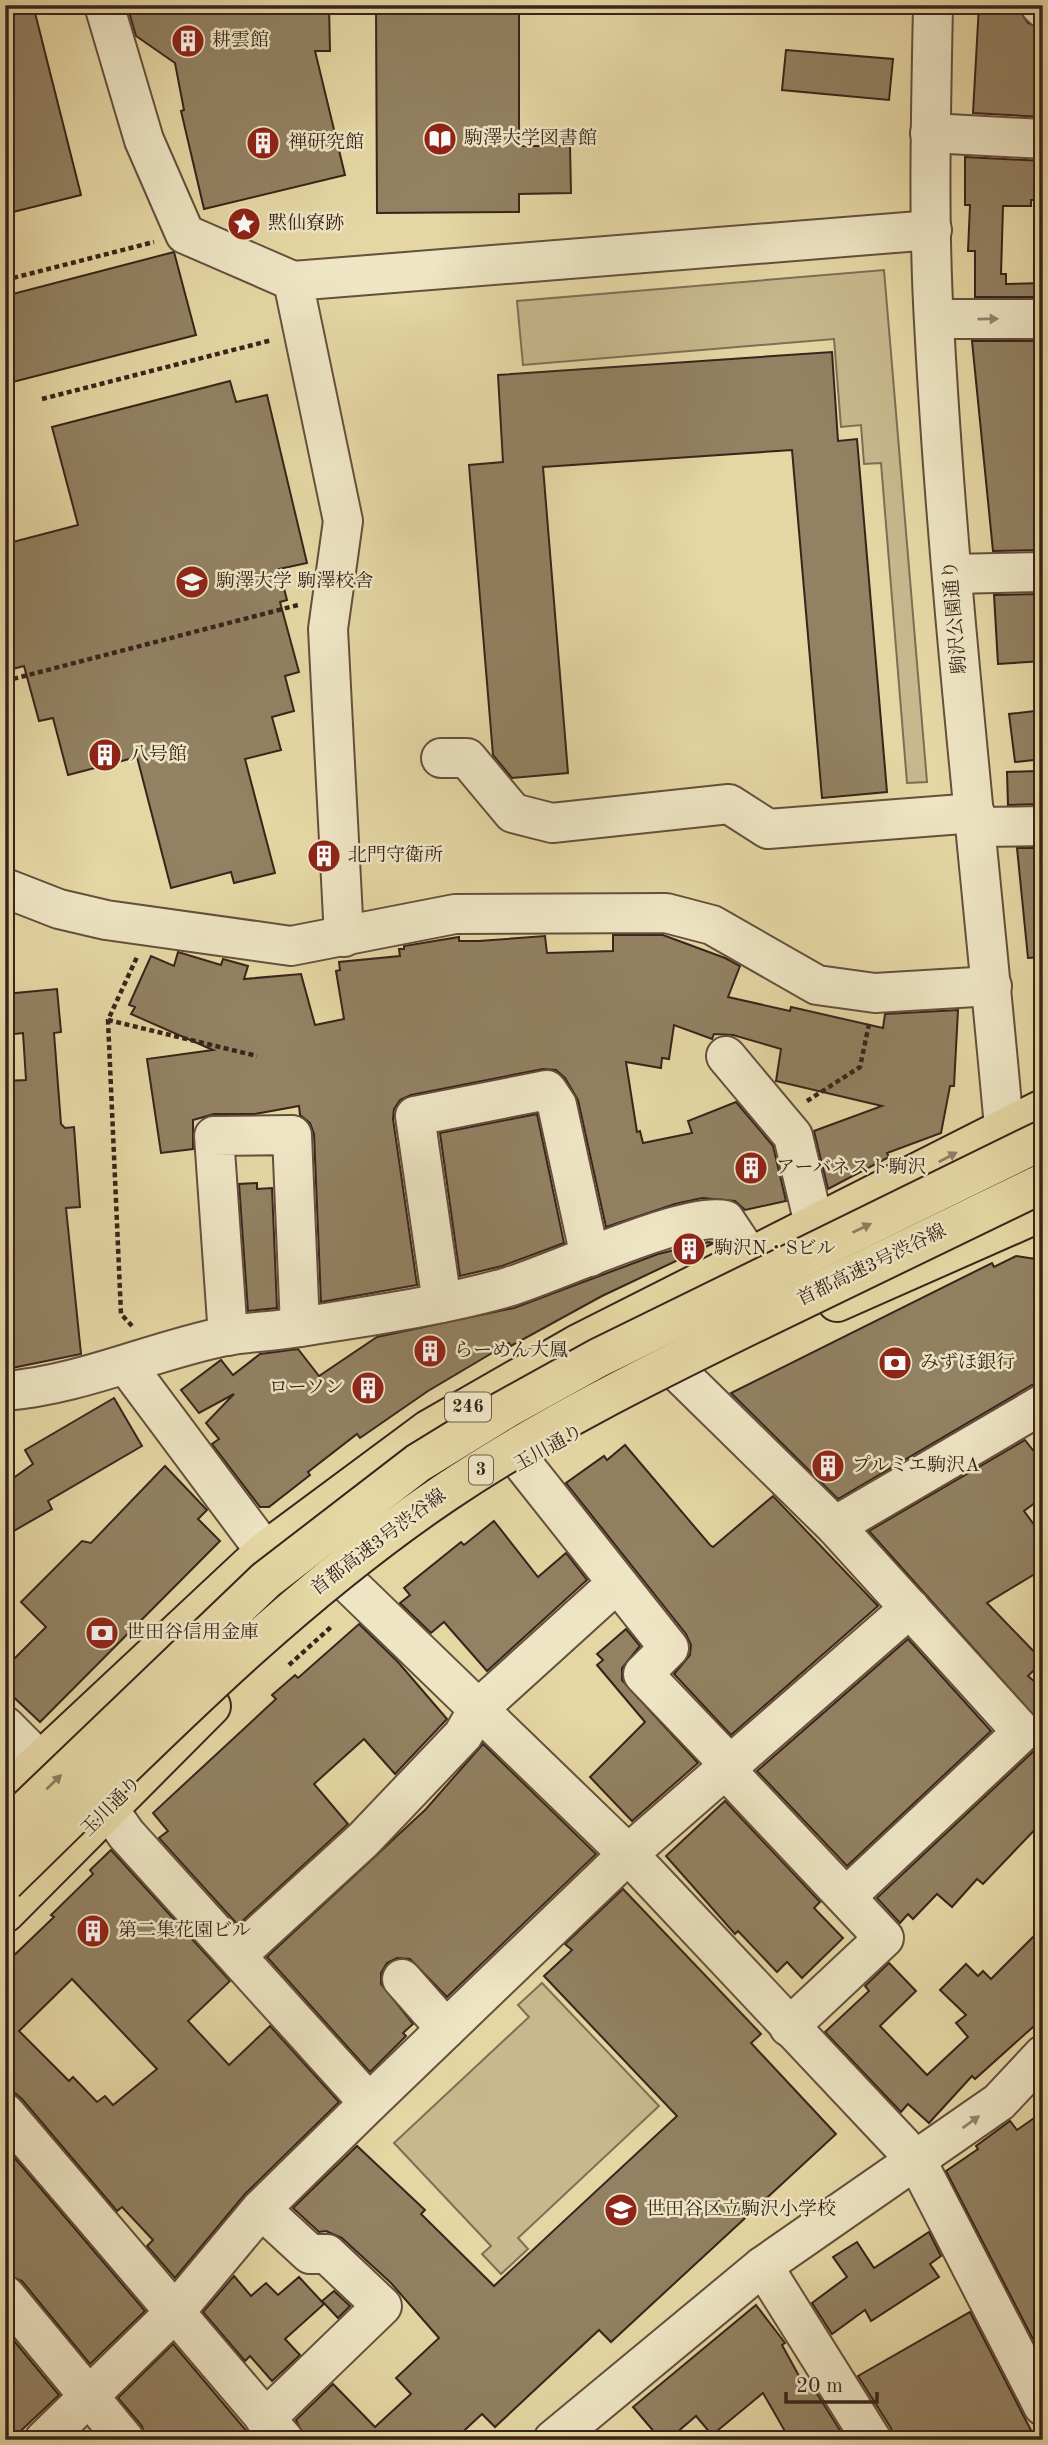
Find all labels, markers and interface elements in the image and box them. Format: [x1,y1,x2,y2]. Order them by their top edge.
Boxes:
building icon: 耕雲館 [169,22,207,60]
place label: 耕雲館 [212,30,269,51]
library icon: 駒澤大学図書館 [421,120,459,158]
building icon: 禅研究館 [244,124,282,162]
place label: 駒澤大学図書館 [464,127,597,149]
place label: 禅研究館 [288,132,364,153]
place icon: 黙仙寮跡 [225,205,263,243]
place label: 黙仙寮跡 [268,213,344,234]
one-way arrow [977,313,999,325]
street label: 駒沢公園通り [940,559,970,675]
school or university icon: 駒澤大学 駒澤校舎 [173,563,211,601]
place label: 駒澤大学 駒澤校舎 [216,570,373,592]
building icon: 八号館 [86,736,124,774]
place label: 八号館 [130,744,187,765]
building icon: 北門守衛所 [305,837,343,875]
place label: 北門守衛所 [348,844,443,866]
building icon: アーバネスト駒沢 [732,1149,770,1187]
one-way arrow [939,1151,958,1163]
place label: アーバネスト駒沢 [776,1157,926,1178]
street label: 首都高速3号渋谷線 [793,1219,949,1310]
one-way arrow [852,1223,872,1234]
building icon: 駒沢N・Sビル [670,1230,708,1268]
place label: 駒沢N・Sビル [714,1238,835,1259]
building icon: らーめん大鳳 [411,1332,449,1370]
place label: らーめん大鳳 [454,1339,568,1361]
bank icon: みずほ銀行 [876,1344,914,1382]
place label: みずほ銀行 [920,1352,1015,1373]
building icon: ローソン [349,1369,387,1407]
place label: ローソン [269,1379,344,1398]
road number: 246 [445,1392,491,1422]
street label: 玉川通り [510,1421,587,1476]
building icon: プルミエ駒沢A [809,1447,847,1485]
place label: プルミエ駒沢A [852,1455,980,1476]
road number: 3 [469,1456,493,1484]
street label: 首都高速3号渋谷線 [306,1484,450,1600]
bank icon: 世田谷信用金庫 [83,1614,121,1652]
place label: 世田谷信用金庫 [126,1621,259,1643]
street label: 玉川通り [77,1772,146,1841]
one-way arrow [46,1774,63,1791]
building icon: 第二集花園ビル [74,1912,112,1950]
place label: 第二集花園ビル [118,1919,251,1941]
one-way arrow [962,2115,980,2129]
school or university icon: 世田谷区立駒沢小学校 [602,2191,640,2229]
place label: 世田谷区立駒沢小学校 [646,2199,836,2220]
scale bar [786,2361,876,2405]
text: 20 m [796,2376,843,2397]

